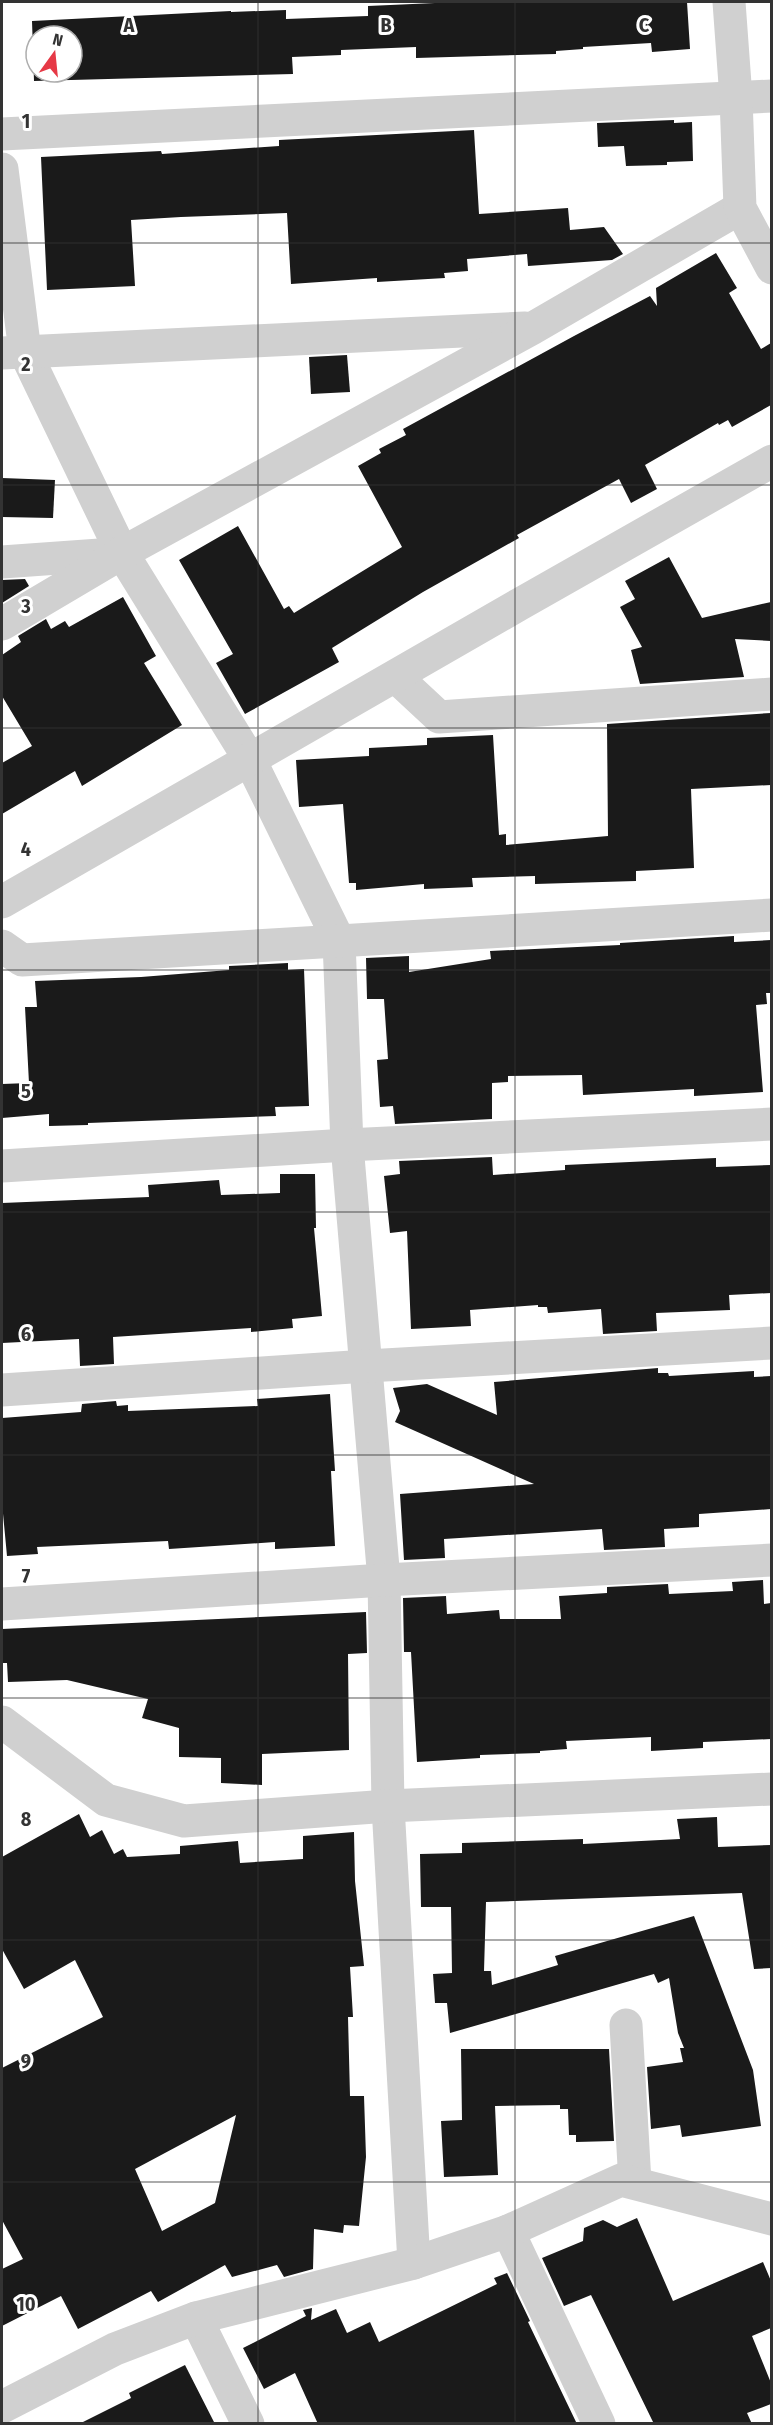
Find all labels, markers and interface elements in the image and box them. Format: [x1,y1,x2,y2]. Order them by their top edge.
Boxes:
text: A [123,13,136,37]
text: B [380,13,392,37]
text: C [639,13,650,37]
north arrow [24,24,84,84]
text: N [51,30,65,50]
text: 1 [22,109,30,133]
text: 2 [20,352,31,376]
text: 3 [20,594,31,618]
text: 4 [21,837,31,861]
text: 5 [21,1079,31,1103]
text: 6 [21,1322,31,1346]
text: 7 [22,1564,31,1588]
text: 8 [21,1807,32,1831]
text: 9 [21,2049,31,2073]
text: 10 [16,2292,36,2316]

